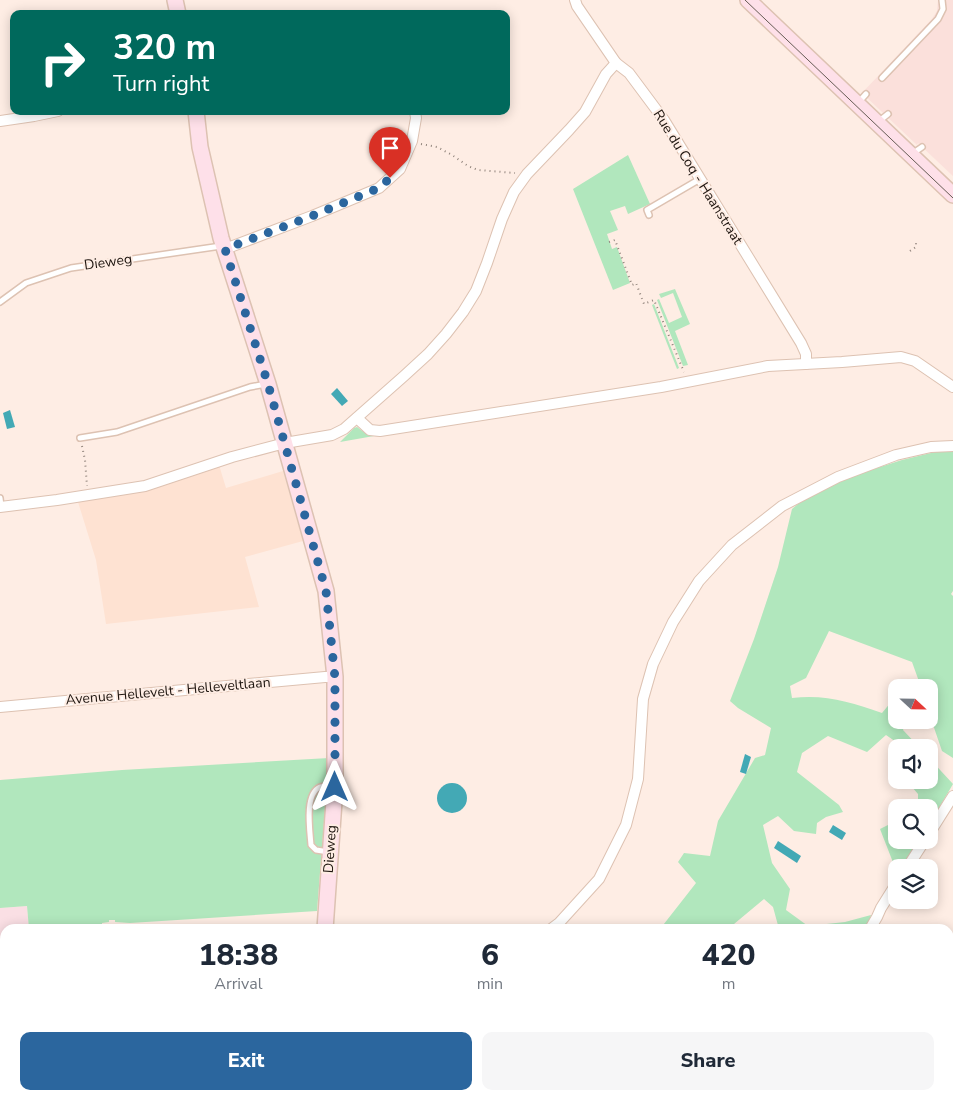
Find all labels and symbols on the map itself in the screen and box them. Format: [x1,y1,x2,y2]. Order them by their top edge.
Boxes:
street label: Rue du Coq - Haanstraat [649,106,747,248]
pin [369,127,411,178]
street label: Dieweg [83,249,133,275]
street label: Avenue Hellevelt - Helleveltlaan [65,673,271,709]
north arrow [888,679,938,729]
position arrow [308,760,360,812]
street label: Dieweg [319,824,341,874]

